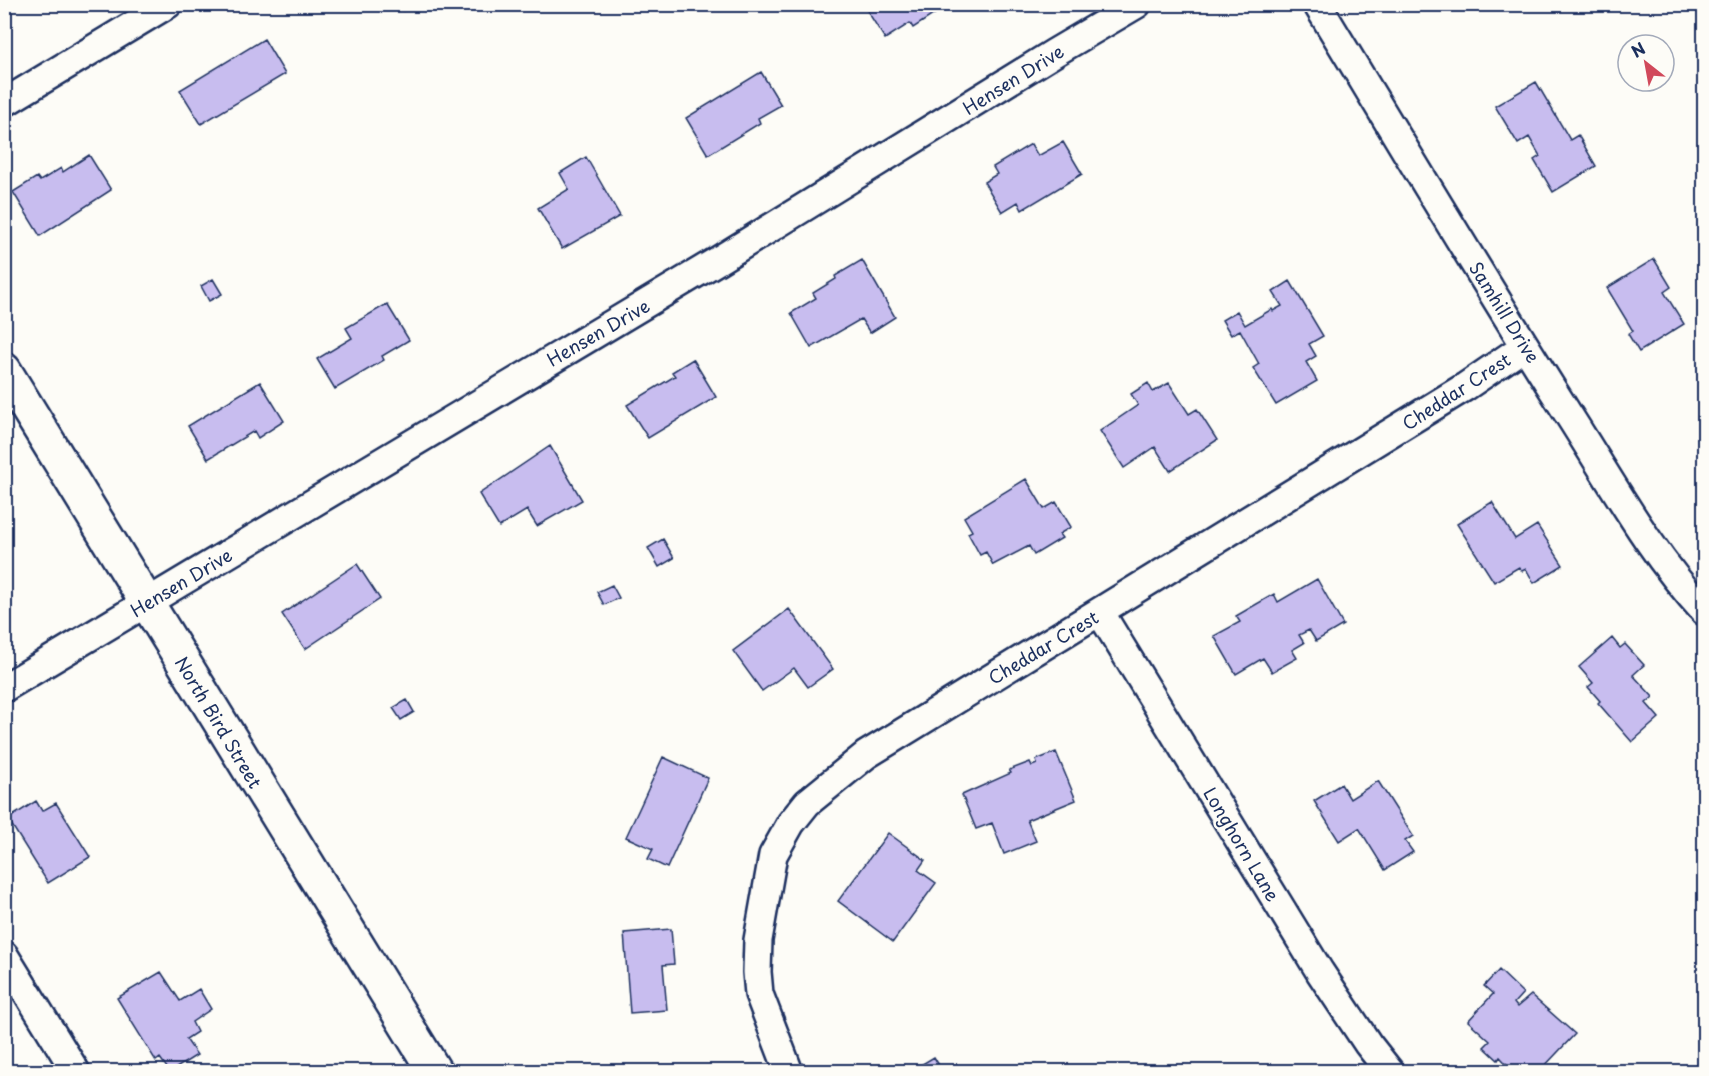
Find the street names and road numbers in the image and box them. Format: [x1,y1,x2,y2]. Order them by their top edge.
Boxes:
street label: Hensen Drive [957,37,1069,121]
street label: Samhill Drive [1463,256,1547,368]
street label: Hensen Drive [542,292,655,372]
street label: Cheddar Crest [1396,346,1516,436]
street label: Hensen Drive [125,541,237,623]
street label: Cheddar Crest [983,603,1103,691]
street label: North Bird Street [169,651,269,793]
street label: Longhorn Lane [1197,782,1287,906]

